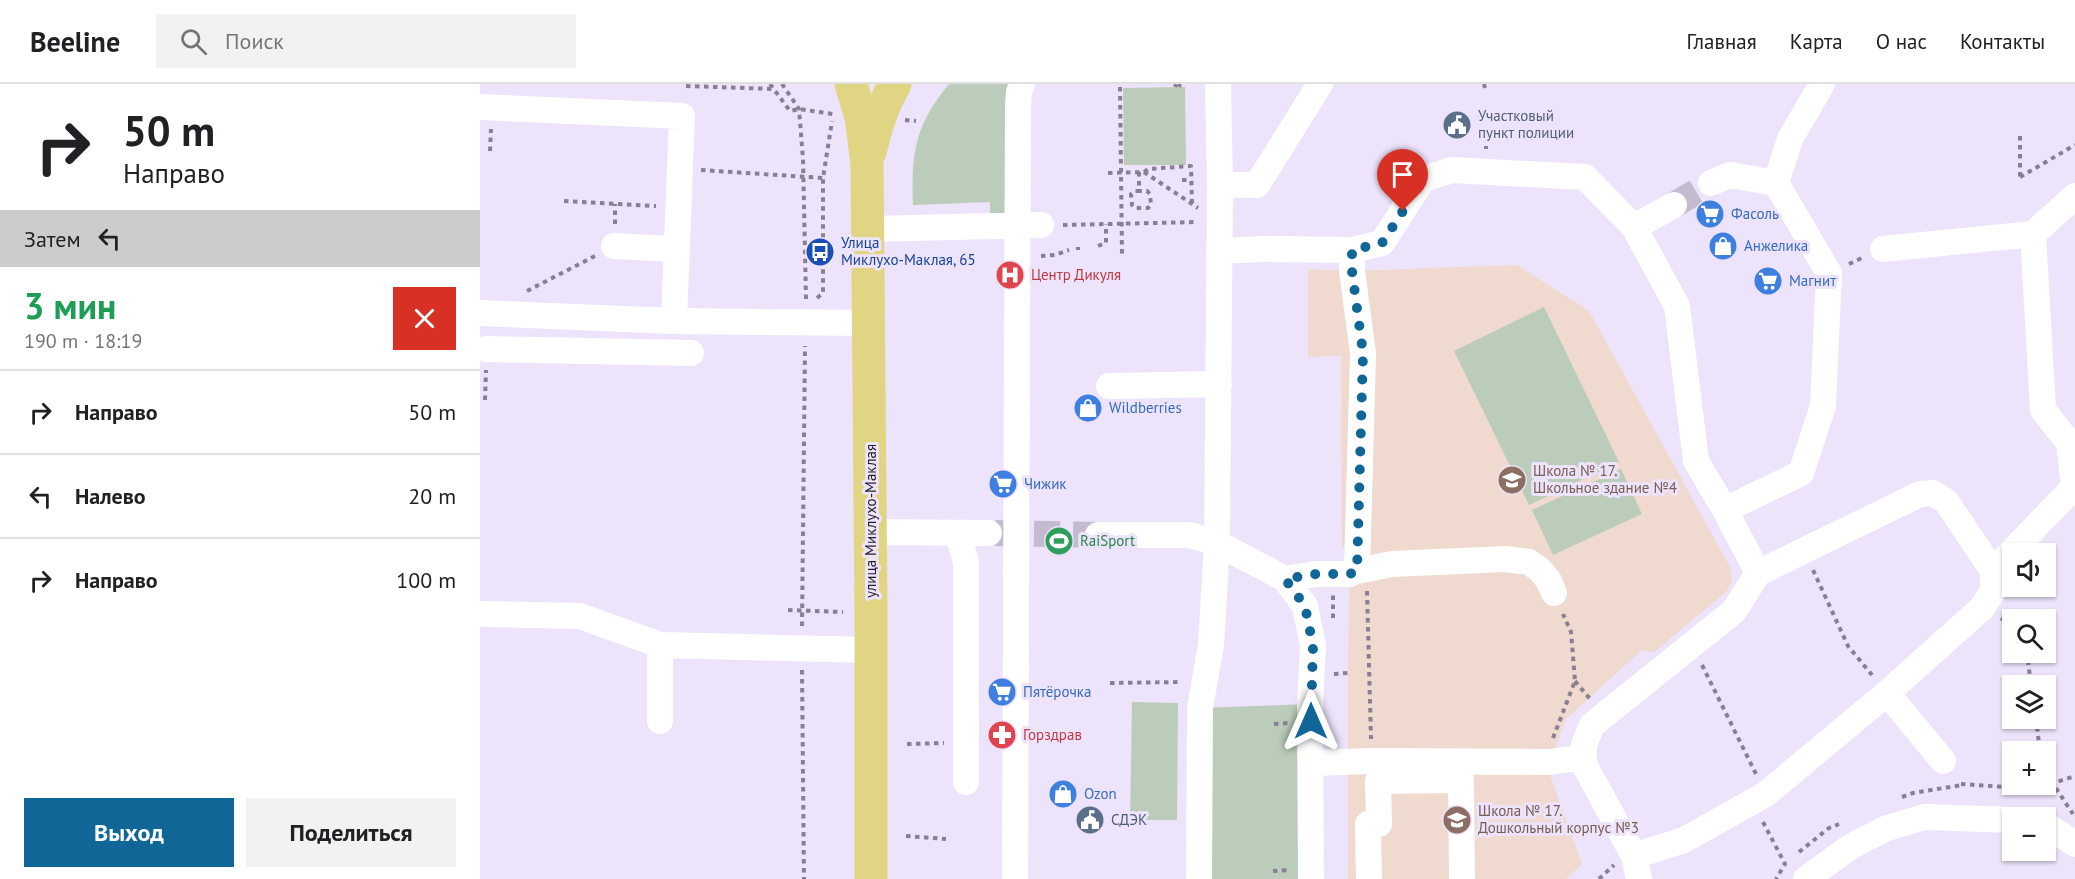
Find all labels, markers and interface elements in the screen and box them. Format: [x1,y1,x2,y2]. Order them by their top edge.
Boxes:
search box [156,14,576,68]
text: Beeline [30,23,120,60]
icon: search [177,25,210,58]
text: Поиск [225,27,284,55]
text: Главная [1686,28,1757,55]
text: Карта [1790,28,1843,55]
text: О нас [1876,28,1927,55]
text: Контакты [1960,28,2045,55]
text: 50 m [123,103,215,158]
place label: Участковый пункт полиции [1478,106,1574,142]
icon: right [24,108,102,186]
public building icon: Участковый пункт полиции [1441,109,1473,141]
pin [1377,149,1428,211]
text: Направо [123,156,225,190]
icon: arrive [1386,158,1419,191]
supermarket icon: Фасоль [1694,198,1726,230]
place label: Фасоль [1731,204,1779,223]
icon: left [93,222,126,255]
text: Затем [24,225,81,253]
shop icon: Анжелика [1707,230,1739,262]
place label: Улица Миклухо-Маклая, 65 [841,233,976,269]
bus stop icon: Улица Миклухо-Маклая, 65 [804,236,836,268]
place label: Анжелика [1744,236,1808,255]
hospital icon: Центр Дикуля [994,259,1026,291]
place label: Центр Дикуля [1031,265,1121,284]
supermarket icon: Магнит [1752,265,1784,297]
place label: Магнит [1789,271,1836,290]
text: 3 мин [24,282,116,329]
button: close [393,287,456,350]
text: 190 m · 18:19 [24,328,142,354]
shop icon: Wildberries [1072,392,1104,424]
icon: right [24,396,57,429]
text: Направо [75,398,158,426]
text: 50 m [408,398,456,426]
place label: Wildberries [1109,398,1182,417]
street label: улица Миклухо-Маклая [861,444,880,598]
place label: Школа № 17. Школьное здание №4 [1533,461,1677,497]
school or university icon: Школа № 17. Школьное здание №4 [1496,464,1528,496]
supermarket icon: Чижик [987,468,1019,500]
place label: Чижик [1024,474,1067,493]
icon: left [24,480,57,513]
text: Налево [75,482,146,510]
text: 20 m [408,482,456,510]
sports icon: RaiSport [1043,525,1075,557]
place label: RaiSport [1080,531,1135,550]
map controls [2002,543,2056,861]
button: sound [2002,543,2056,597]
icon: right [24,564,57,597]
text: Направо [75,566,158,594]
text: 100 m [396,566,456,594]
button: search [2002,609,2056,663]
button: layers [2002,675,2056,729]
supermarket icon: Пятёрочка [986,676,1018,708]
place label: Пятёрочка [1023,682,1091,701]
position arrow [1279,689,1343,753]
pharmacy icon: Горздрав [986,719,1018,751]
place label: Горздрав [1023,725,1082,744]
button: + [2002,741,2056,795]
shop icon: Ozon [1047,778,1079,810]
place label: Ozon [1084,784,1117,803]
button: Выход [24,798,234,867]
button: Поделиться [246,798,456,867]
place label: Школа № 17. Дошкольный корпус №3 [1478,801,1639,837]
public building icon: СДЭК [1074,804,1106,836]
school or university icon: Школа № 17. Дошкольный корпус №3 [1441,804,1473,836]
button: − [2002,807,2056,861]
place label: СДЭК [1111,810,1147,829]

